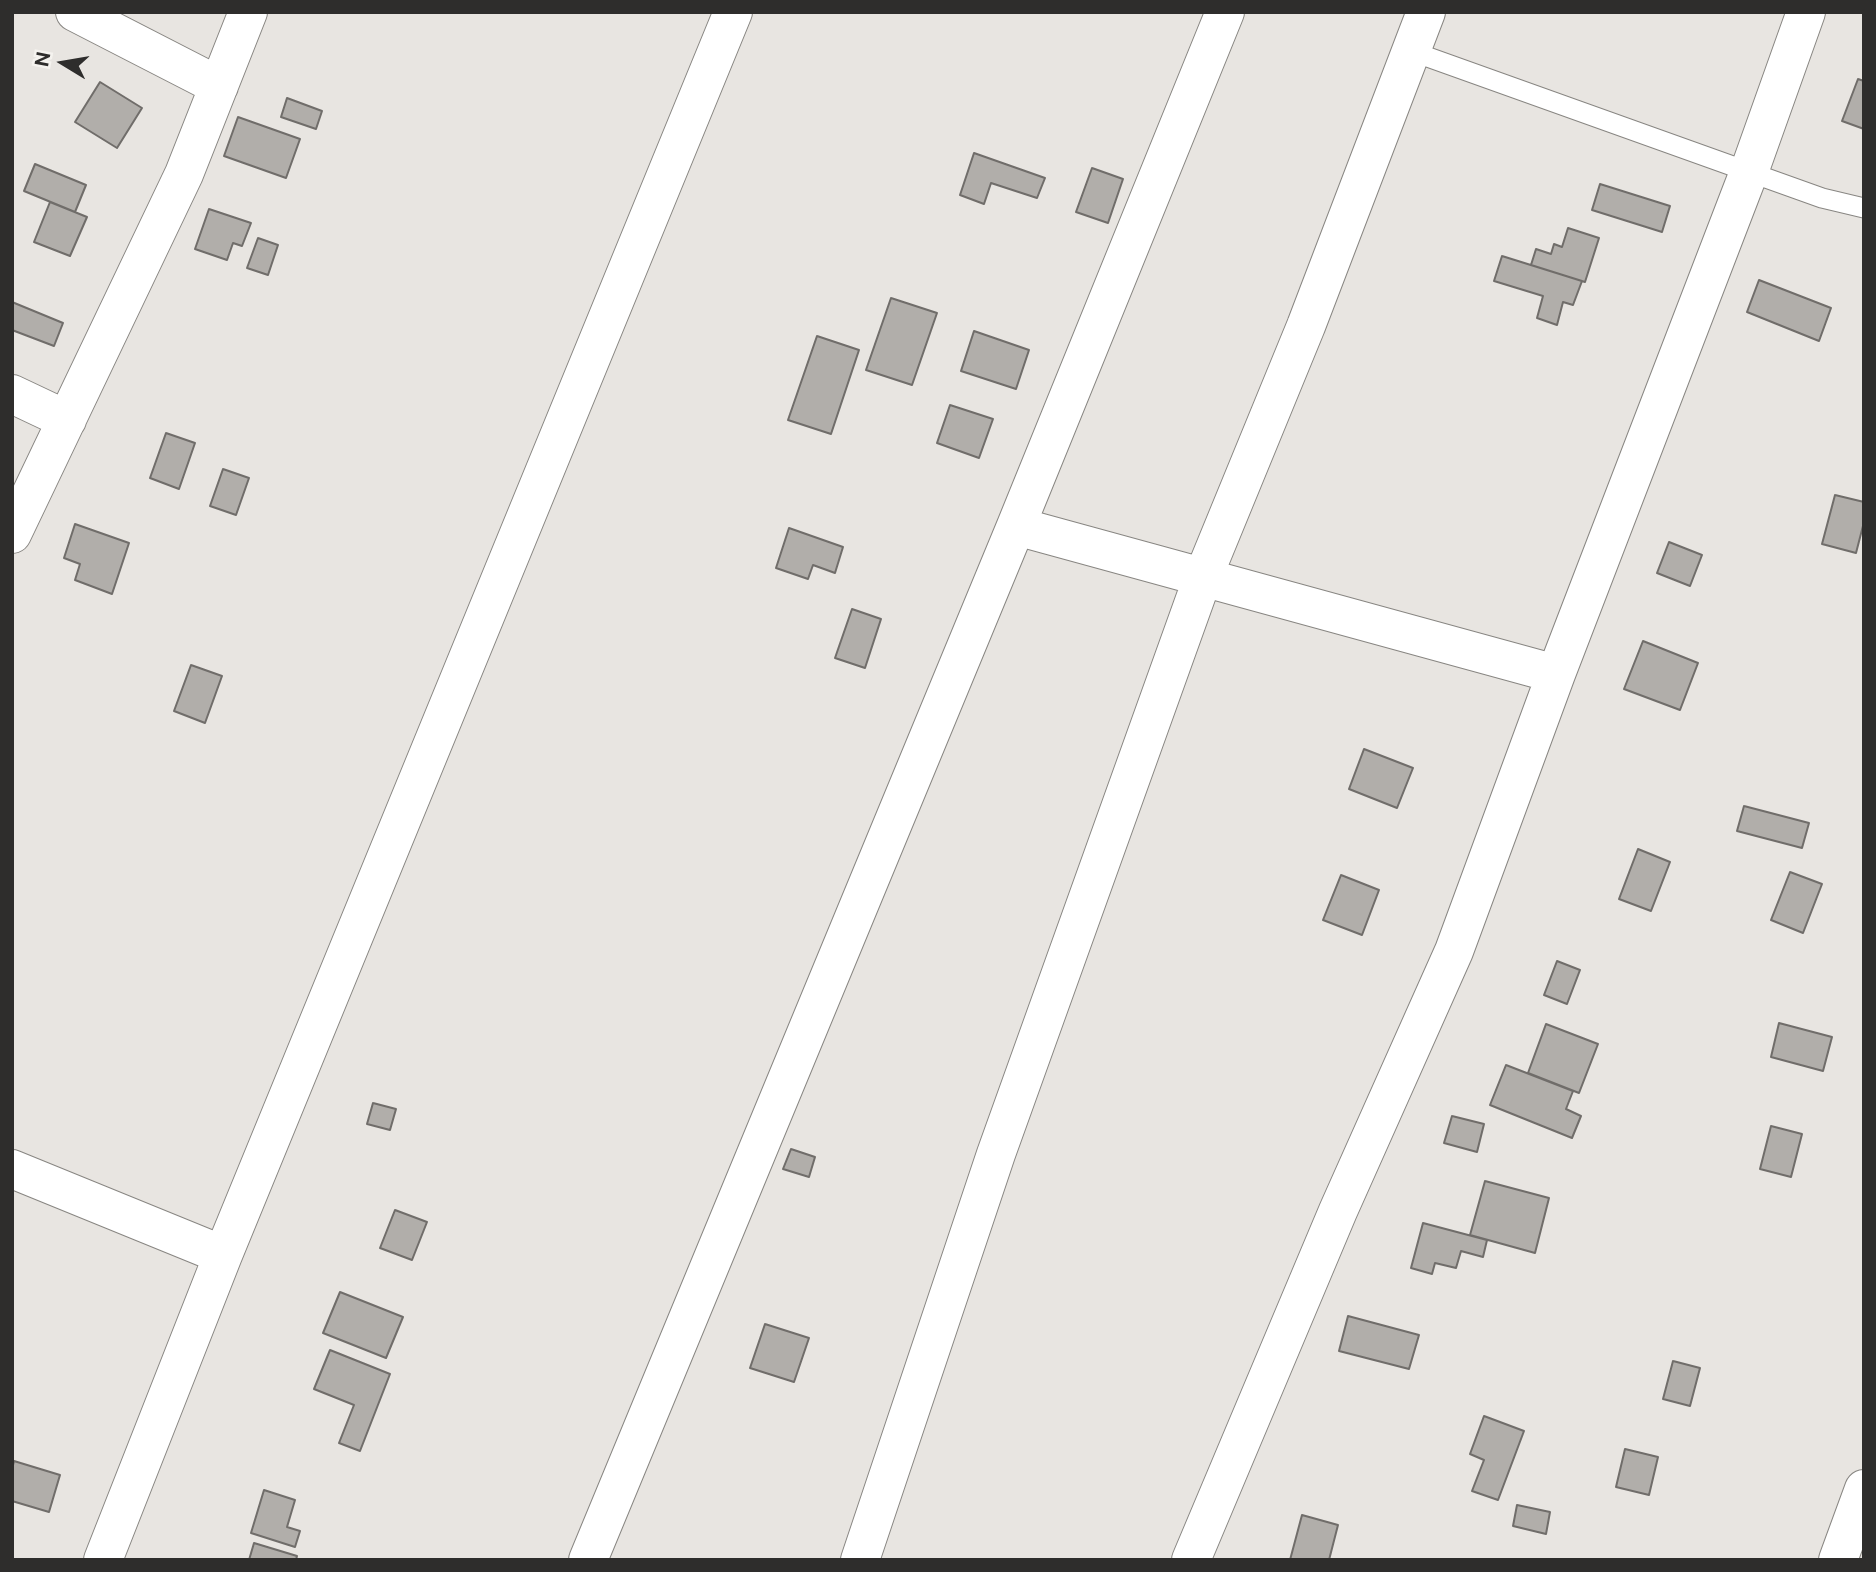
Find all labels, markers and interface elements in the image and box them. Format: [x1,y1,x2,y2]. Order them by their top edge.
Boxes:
north arrow [28,28,98,98]
text: N [30,50,55,68]

